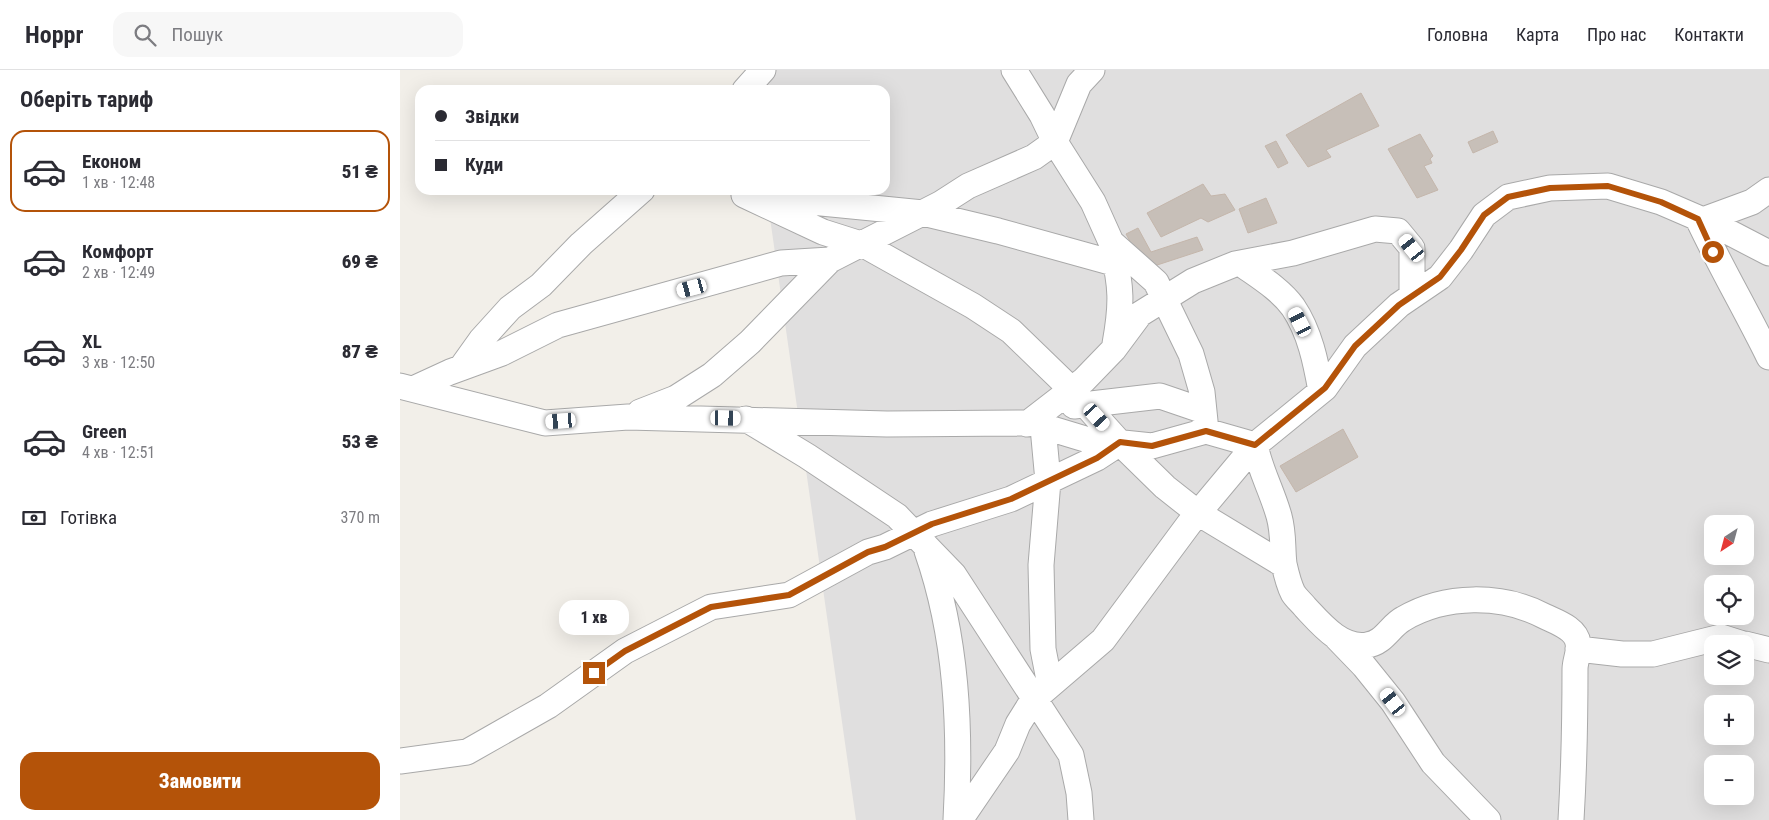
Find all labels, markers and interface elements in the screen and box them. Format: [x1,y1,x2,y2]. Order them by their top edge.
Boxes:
search box [113,12,463,57]
text: Hoppr [25,21,83,49]
icon: search [131,21,159,49]
text: Пошук [171,23,223,46]
text: Головна [1427,24,1488,45]
text: Карта [1516,24,1559,45]
text: Про нас [1587,24,1646,45]
text: Контакти [1674,24,1744,45]
text: Оберіть тариф [20,87,153,112]
text: Звідки [465,105,519,128]
icon: car [22,149,67,194]
text: Економ [82,150,141,173]
text: Куди [465,153,503,176]
text: 51 ₴ [342,160,378,183]
text: 1 хв · 12:48 [82,173,155,192]
car [1396,232,1427,264]
icon: car [22,239,67,284]
text: Комфорт [82,240,154,263]
route start [1702,241,1724,263]
text: 69 ₴ [342,250,378,273]
text: 2 хв · 12:49 [82,263,155,282]
car [675,277,708,299]
car [1286,305,1313,339]
icon: car [22,329,67,374]
text: XL [82,330,102,353]
text: 87 ₴ [342,340,378,363]
text: 3 хв · 12:50 [82,353,155,372]
car [1081,401,1112,433]
car [710,410,741,426]
car [545,412,576,430]
icon: car [22,419,67,464]
text: Green [82,420,127,443]
text: 53 ₴ [342,430,378,453]
text: 4 хв · 12:51 [82,443,155,462]
icon: cash [20,504,48,532]
text: Готівка [60,506,117,529]
text: 370 m [341,508,380,527]
north arrow [1704,515,1754,565]
map controls [1704,515,1754,805]
button: locate [1704,575,1754,625]
callout: 1 хв [559,600,629,636]
text: 1 хв [580,608,608,627]
button: layers [1704,635,1754,685]
route end [583,662,605,684]
car [1377,686,1408,718]
button: + [1704,695,1754,745]
button: Замовити [20,752,380,810]
button: − [1704,755,1754,805]

